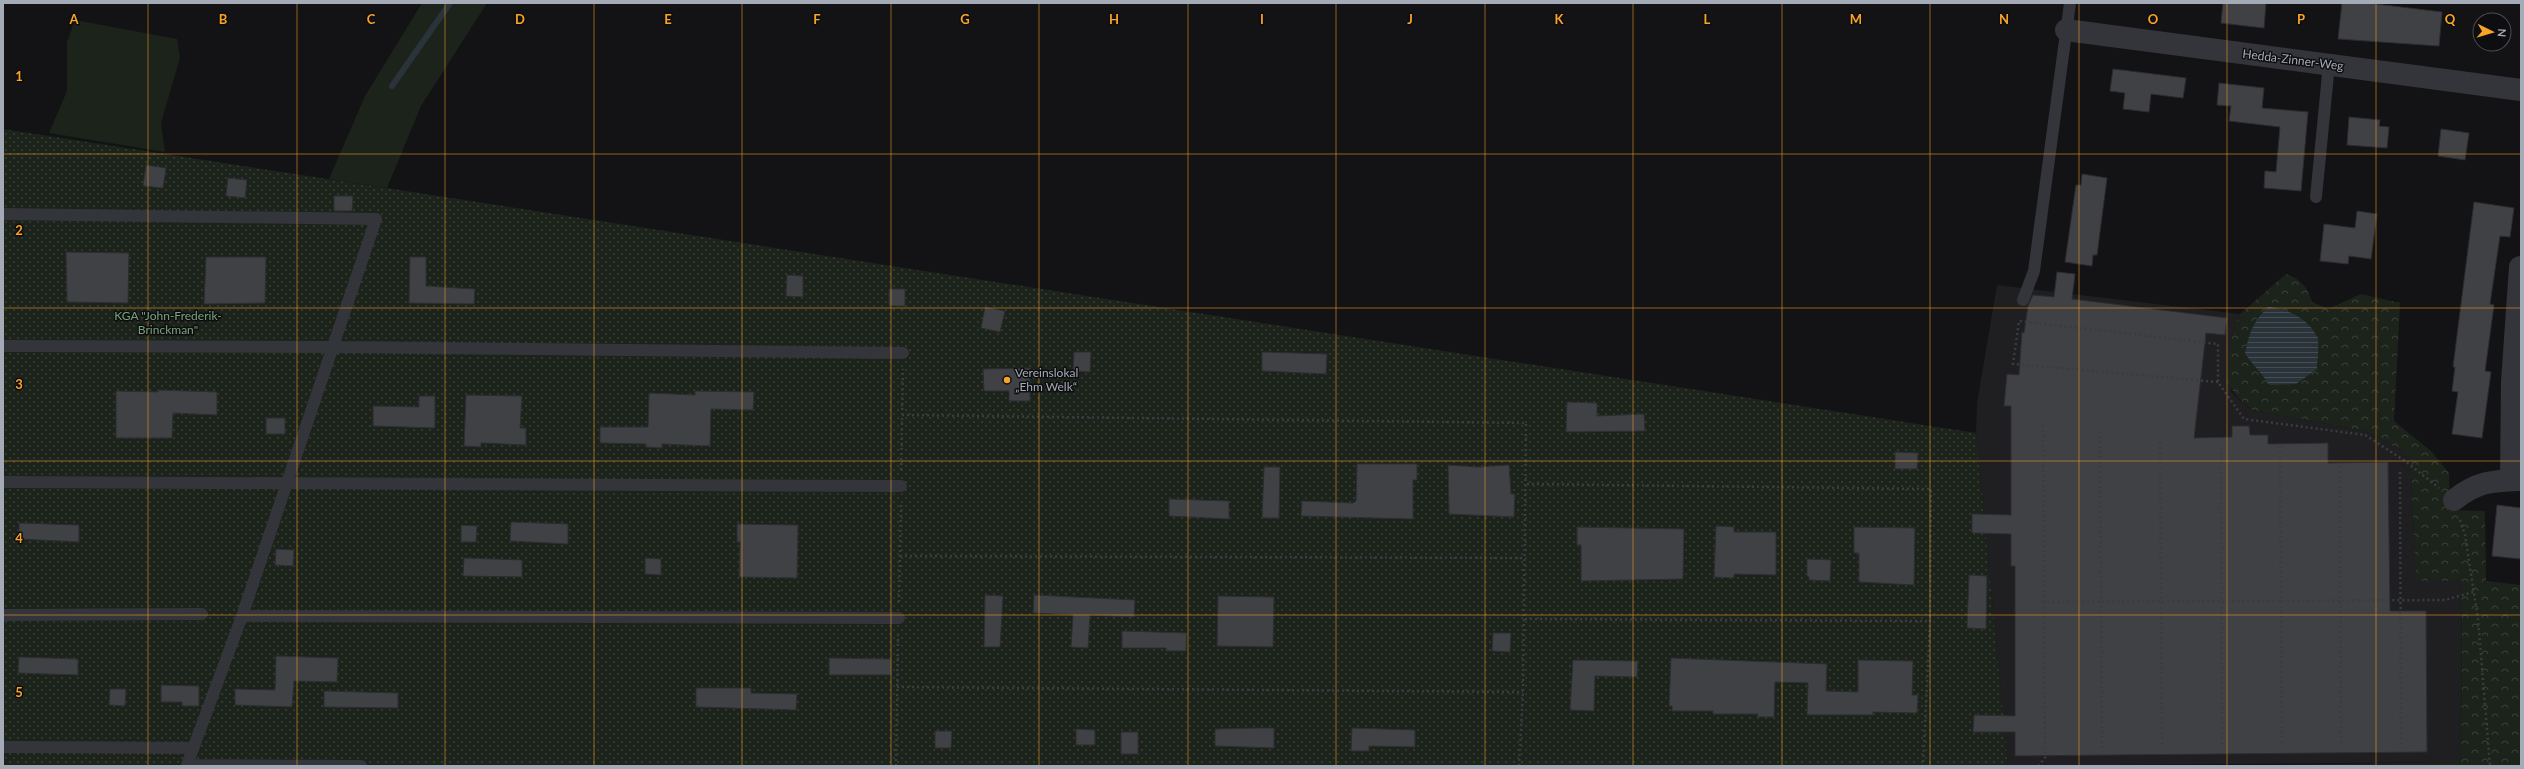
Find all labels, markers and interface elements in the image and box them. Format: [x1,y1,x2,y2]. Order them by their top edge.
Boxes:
text: A [68,11,79,27]
text: B [219,11,228,27]
text: C [367,11,376,27]
text: D [515,11,525,27]
text: E [664,11,672,27]
text: F [813,11,821,27]
text: G [960,11,970,27]
text: H [1109,11,1119,27]
text: I [1260,11,1264,27]
text: J [1407,11,1413,27]
text: K [1555,11,1565,27]
text: L [1704,11,1711,27]
text: M [1850,11,1862,27]
text: N [1999,11,2009,27]
text: O [2148,11,2159,27]
text: P [2297,11,2305,27]
text: Q [2445,11,2456,27]
north arrow [2472,12,2512,52]
text: N [2496,28,2509,38]
street label: Hedda-Zinner-Weg [2242,46,2344,73]
text: 1 [15,68,23,84]
text: 2 [15,222,23,238]
park label: KGA "John-Frederik- Brinckman" [114,308,222,337]
place label: Vereinslokal „Ehm Welk“ [1015,365,1078,394]
marker: Vereinslokal „Ehm Welk“ [1002,375,1012,385]
text: 3 [15,376,23,392]
text: 4 [15,530,23,546]
text: 5 [15,684,23,700]

